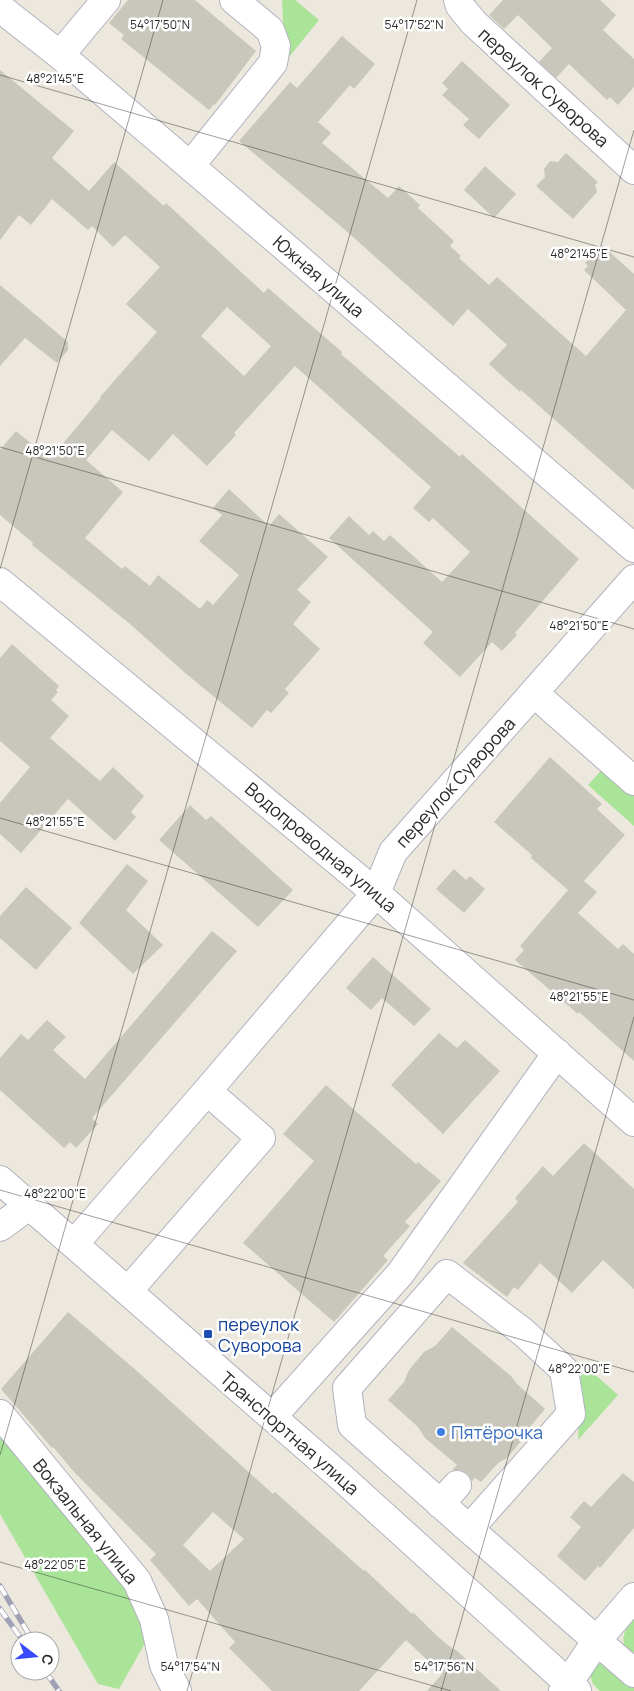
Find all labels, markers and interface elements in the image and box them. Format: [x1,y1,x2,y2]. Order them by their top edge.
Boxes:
text: 54°17'50"N [130,16,190,33]
text: 54°17'52"N [384,16,444,33]
street label: переулок Суворова [474,22,614,152]
text: 48°21'45"E [26,70,84,87]
street label: Южная улица [268,230,370,322]
text: 48°21'45"E [550,245,608,262]
text: 48°21'50"E [25,442,85,459]
text: 48°21'50"E [549,617,609,634]
street label: переулок Суворова [390,712,520,852]
street label: Водопроводная улица [240,777,402,917]
text: 48°21'55"E [26,813,85,830]
text: 48°21'55"E [550,988,609,1005]
text: 48°22'00"E [24,1185,86,1202]
place label: переулок Суворова [218,1312,302,1357]
marker: переулок Суворова [202,1328,214,1340]
text: 48°22'00"E [548,1360,610,1377]
street label: Транспортная улица [215,1366,365,1500]
place label: Пятёрочка [451,1420,543,1444]
marker: Пятёрочка [435,1426,447,1438]
street label: Вокзальная улица [28,1453,144,1589]
text: 48°22'05"E [24,1556,86,1573]
north arrow [10,1631,60,1681]
text: С [37,1652,59,1667]
text: 54°17'54"N [160,1658,220,1675]
text: 54°17'56"N [414,1658,474,1675]

